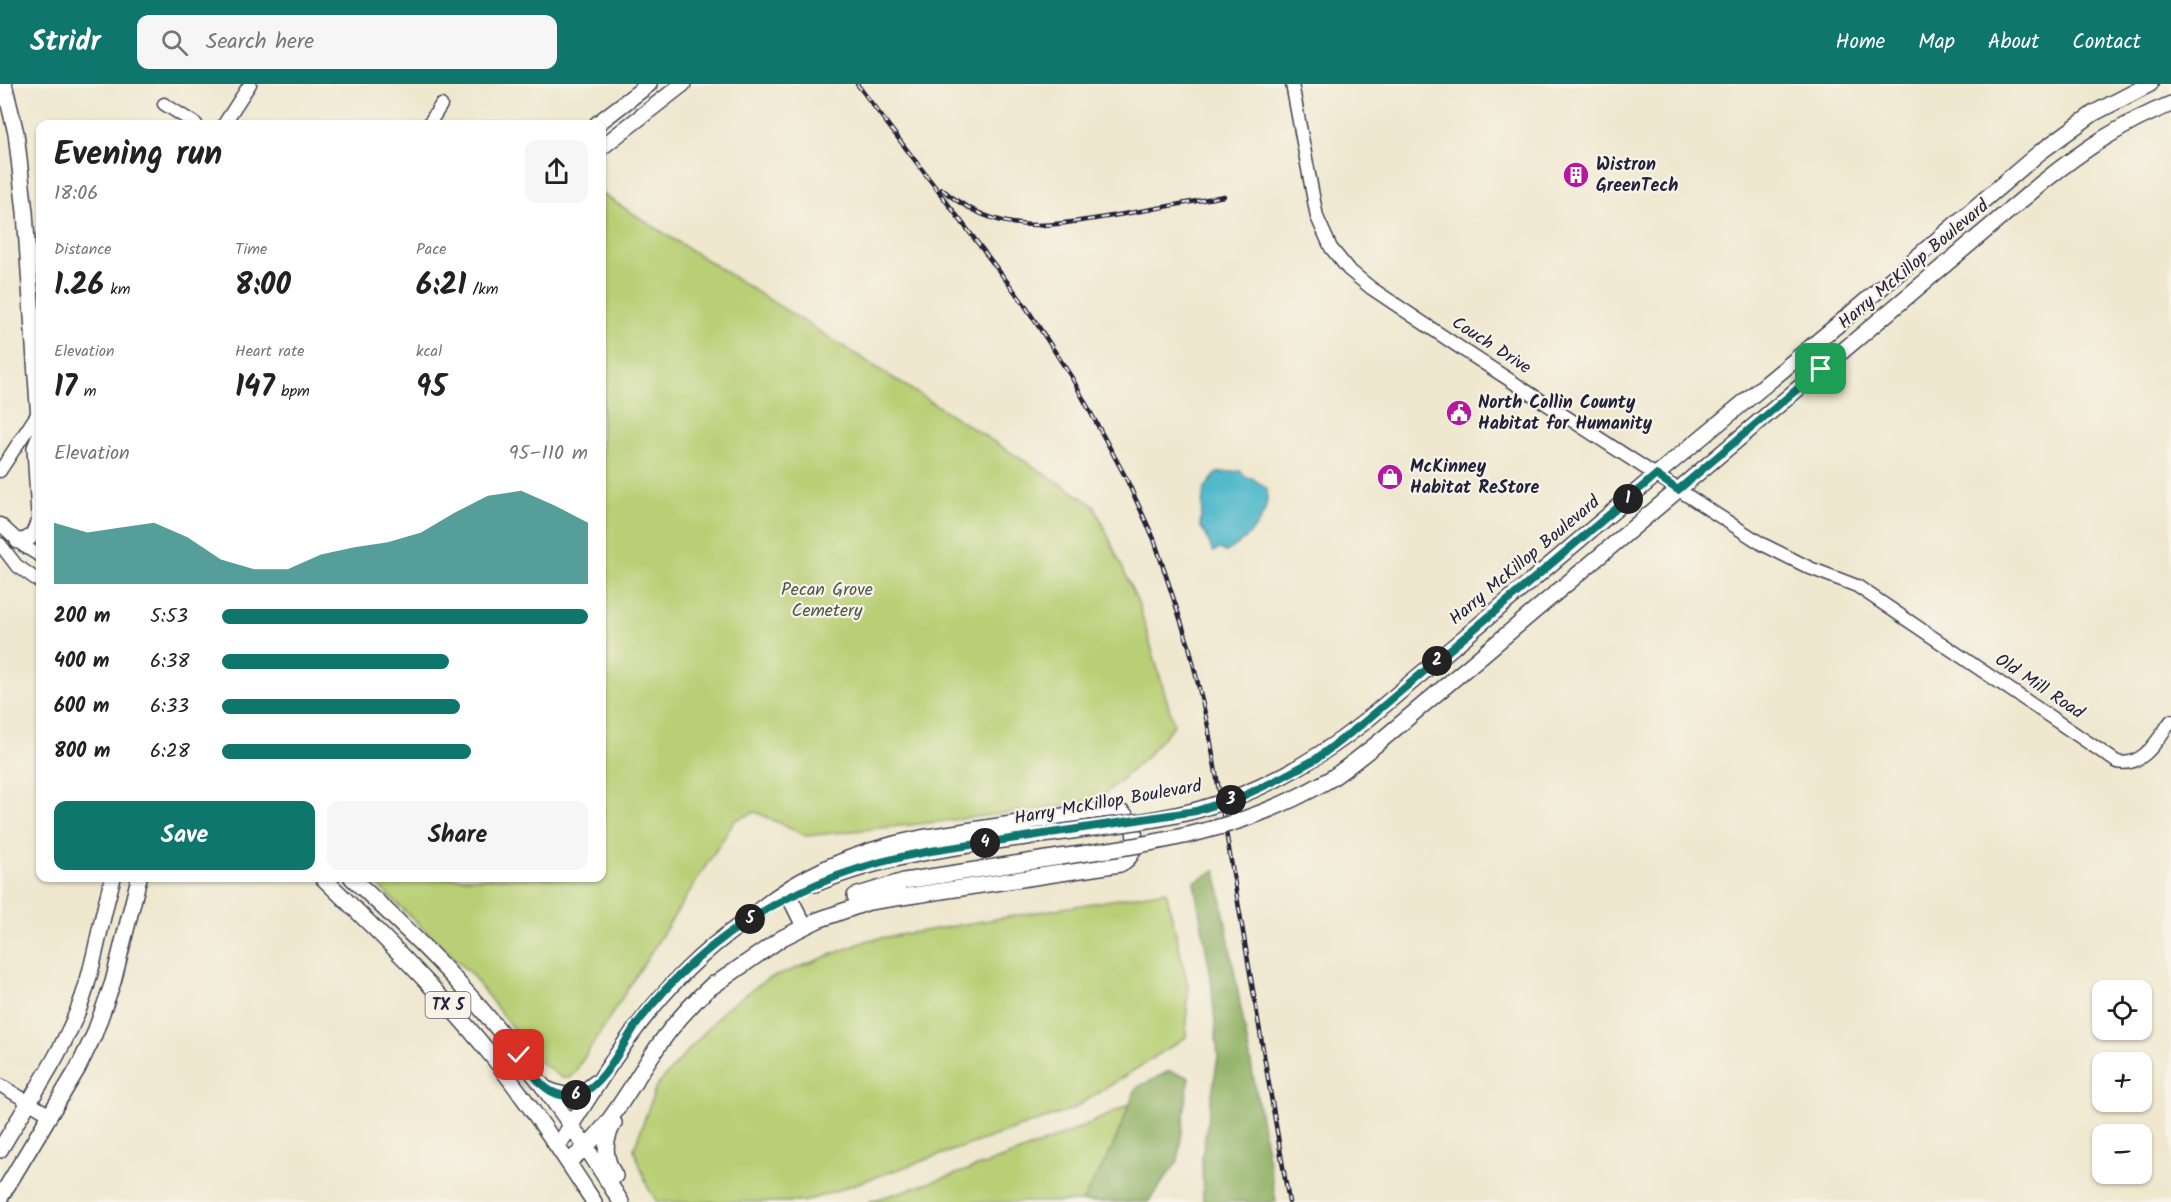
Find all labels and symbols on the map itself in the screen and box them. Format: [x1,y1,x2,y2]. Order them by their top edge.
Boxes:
place label: Wistron GreenTech [1596,151,1678,201]
building icon: Wistron GreenTech [1561,160,1591,190]
street label: Harry McKillop Boulevard [1832,192,1997,337]
street label: Couch Drive [1445,309,1537,383]
pin [1795,343,1846,394]
place label: North Collin County Habitat for Humanity [1478,389,1653,439]
public building icon: North Collin County Habitat for Humanity [1444,398,1474,428]
place label: McKinney Habitat ReStore [1410,453,1540,503]
shop icon: McKinney Habitat ReStore [1375,462,1405,492]
pin: 1 [1613,484,1643,514]
street label: Harry McKillop Boulevard [1443,488,1608,633]
park label: Pecan Grove Cemetery [781,576,873,626]
pin: 2 [1422,646,1452,676]
street label: Old Mill Road [1989,646,2090,728]
street label: Harry McKillop Boulevard [1012,772,1205,834]
pin: 3 [1216,785,1246,815]
pin: 4 [970,828,1000,858]
pin: 5 [735,904,765,934]
road number: TX 5 [426,992,470,1018]
pin [493,1029,544,1080]
pin: 6 [561,1080,591,1110]

